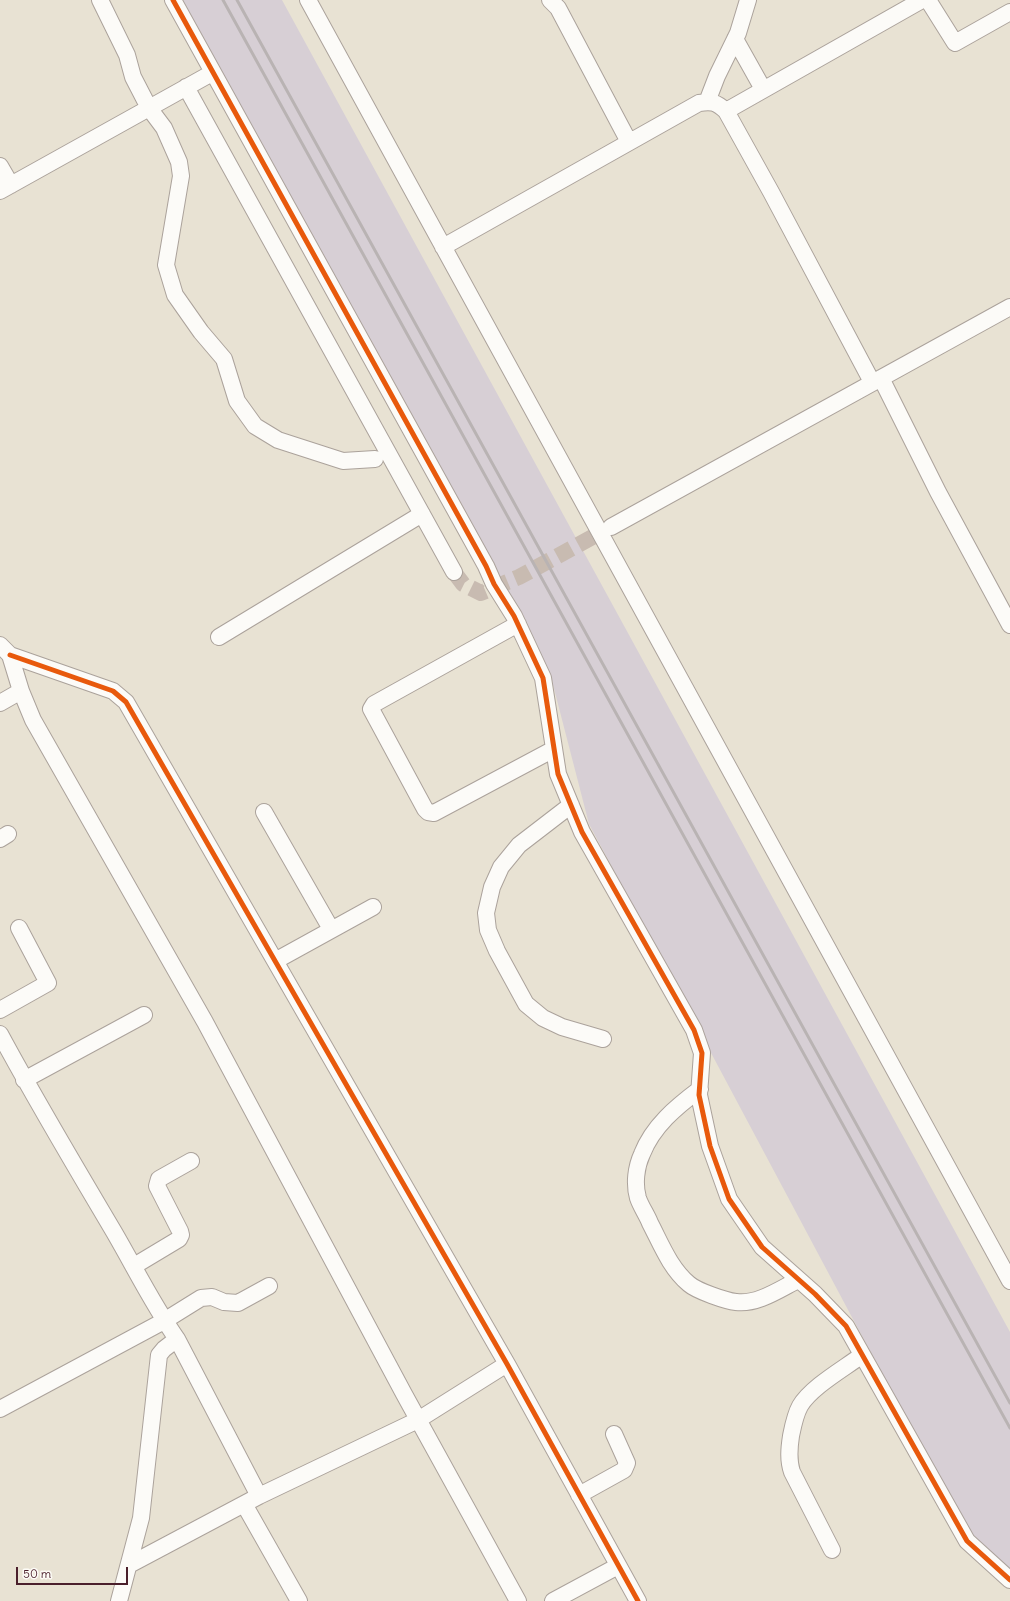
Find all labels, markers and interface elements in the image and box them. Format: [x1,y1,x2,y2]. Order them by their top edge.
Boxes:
scale bar [18,1559,130,1585]
text: 50 m [23,1566,51,1581]

